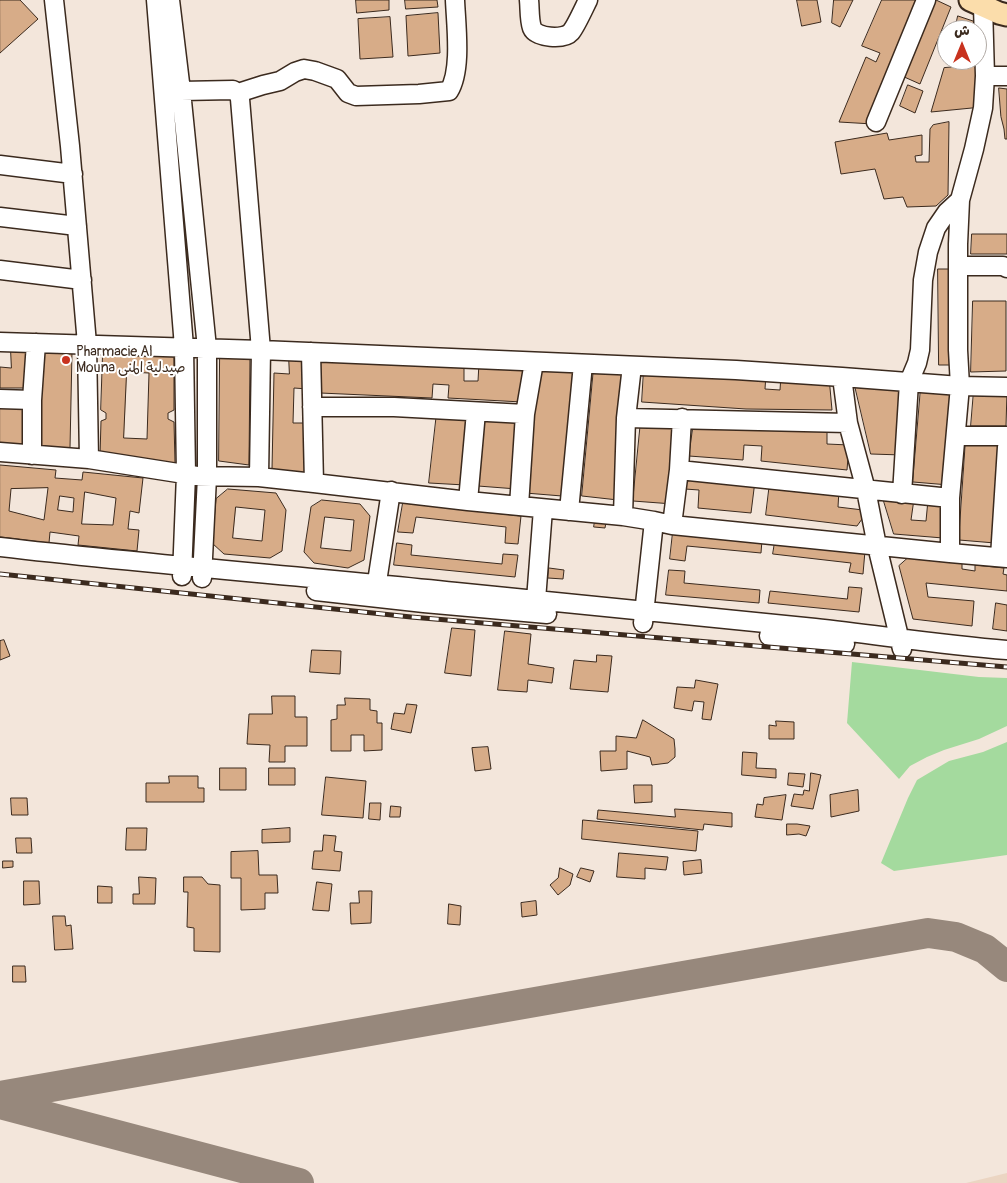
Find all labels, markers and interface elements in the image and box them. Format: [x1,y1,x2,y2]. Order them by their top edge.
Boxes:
north arrow [937,20,987,70]
text: ش [954,22,970,39]
place label: Pharmacie Al Mouna صيدلية المنى [76,344,186,377]
marker: Pharmacie Al Mouna صيدلية المنى [60,354,72,366]

